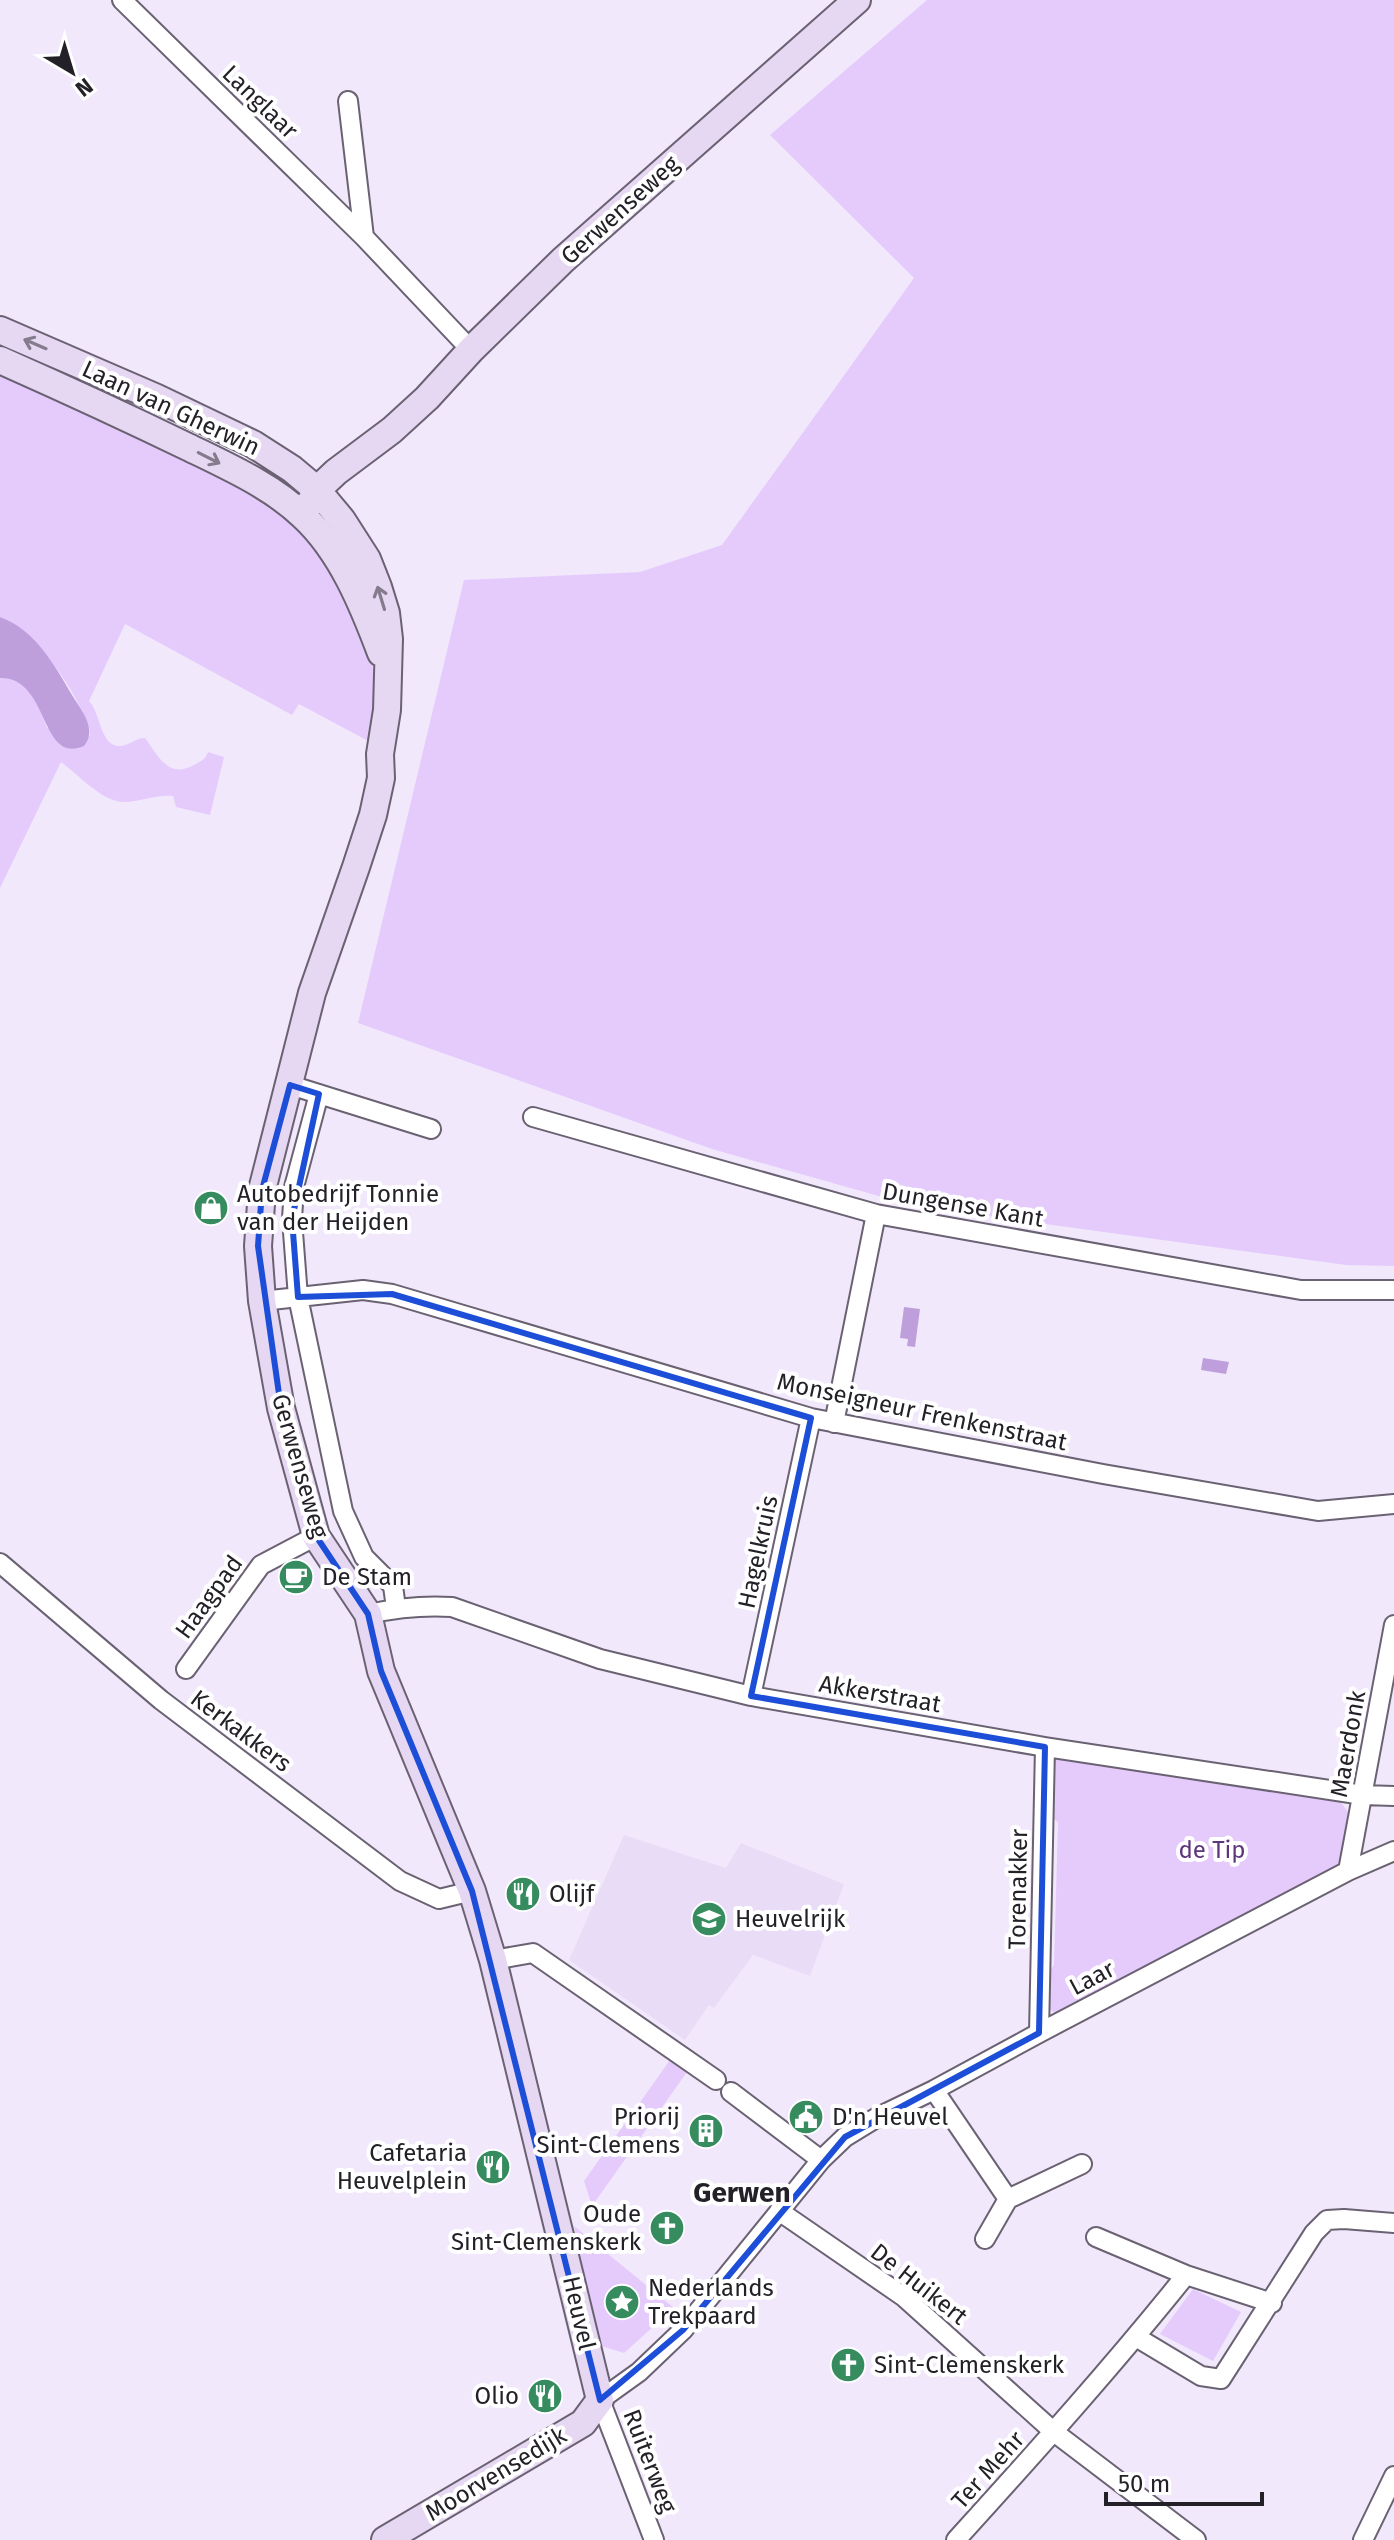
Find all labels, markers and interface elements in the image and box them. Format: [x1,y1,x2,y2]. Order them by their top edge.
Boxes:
north arrow [32,32,112,112]
street label: Langlaar [217,59,304,145]
text: N [70,72,98,102]
street label: Gerwenseweg [555,149,685,270]
one-way arrow [23,336,47,351]
street label: Laan van Gherwin [78,355,264,461]
one-way arrow [197,450,220,466]
one-way arrow [373,585,388,611]
street label: Dungense Kant [880,1177,1046,1233]
place label: Autobedrijf Tonnie van der Heijden [237,1180,439,1236]
shop icon: Autobedrijf Tonnie van der Heijden [192,1189,230,1227]
street label: Monseigneur Frenkenstraat [774,1368,1070,1457]
street label: Gerwenseweg [266,1391,334,1542]
street label: Hagelkruis [732,1493,784,1611]
street label: Haagpad [169,1550,249,1644]
cafe icon: De Stam [277,1558,315,1596]
place label: De Stam [322,1563,412,1591]
street label: Akkerstraat [817,1670,943,1719]
street label: Kerkakkers [185,1684,297,1778]
street label: Maerdonk [1325,1688,1371,1800]
street label: Torenakker [1003,1828,1033,1950]
park label: de Tip [1178,1836,1246,1864]
restaurant icon: Olijf [504,1875,542,1913]
place label: Olijf [549,1880,596,1908]
school or university icon: Heuvelrijk [690,1900,728,1938]
place label: Heuvelrijk [735,1905,846,1933]
street label: Laar [1065,1954,1120,2001]
public building icon: D'n Heuvel [787,2098,825,2136]
place label: Priorij Sint-Clemens [537,2103,680,2159]
place label: D'n Heuvel [832,2103,948,2131]
building icon: Priorij Sint-Clemens [687,2112,725,2150]
place label: Cafetaria Heuvelplein [337,2139,467,2195]
restaurant icon: Cafetaria Heuvelplein [474,2148,512,2186]
district label: Gerwen [693,2176,791,2209]
place label: Oude Sint-Clemenskerk [451,2200,642,2256]
church icon: Oude Sint-Clemenskerk [648,2209,686,2247]
street label: De Huikert [865,2238,973,2331]
street label: Heuvel [557,2273,601,2353]
place label: Nederlands Trekpaard [648,2274,774,2330]
place icon: Nederlands Trekpaard [603,2283,641,2321]
church icon: Sint-Clemenskerk [829,2346,867,2384]
place label: Sint-Clemenskerk [874,2351,1065,2379]
restaurant icon: Olio [526,2377,564,2415]
place label: Olio [475,2382,519,2410]
street label: Ruiterweg [617,2405,683,2517]
street label: Moorvensedijk [421,2421,572,2527]
street label: Ter Mehr [946,2425,1031,2515]
scale bar [1106,2456,1262,2506]
text: 50 m [1118,2470,1170,2498]

